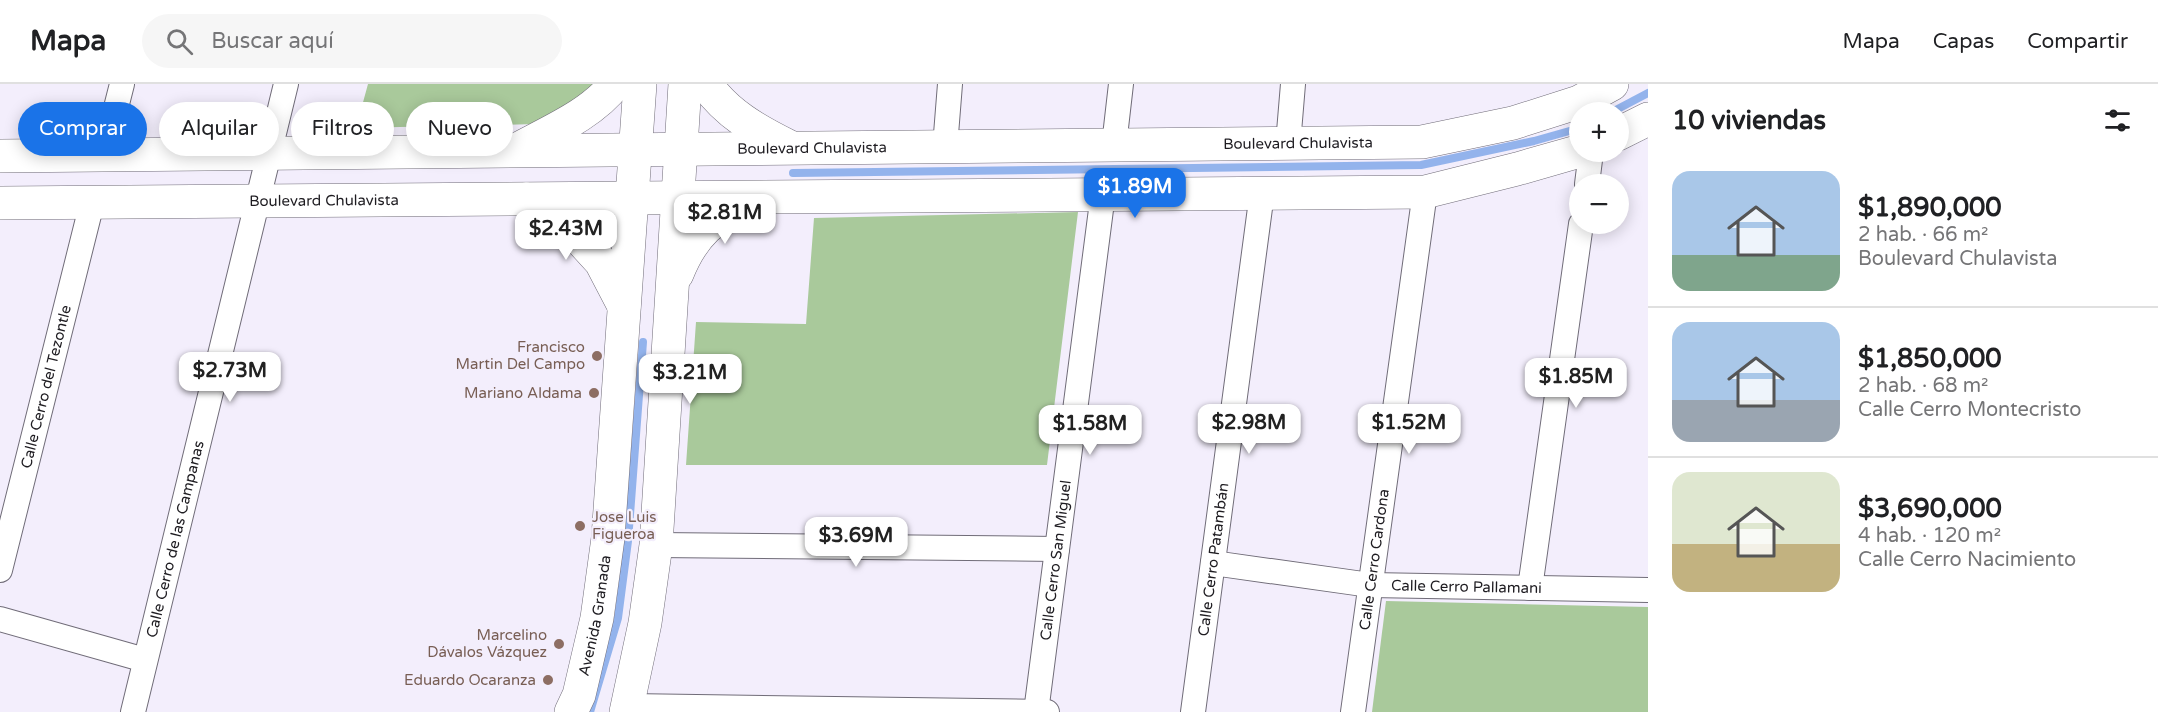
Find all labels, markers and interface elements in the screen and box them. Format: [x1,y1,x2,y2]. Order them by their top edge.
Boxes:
search box [142,14,562,68]
text: Mapa [30,24,106,58]
icon: search [163,25,196,58]
text: Buscar aquí [211,28,334,54]
text: Mapa [1843,29,1900,54]
text: Capas [1933,29,1994,54]
text: Compartir [2027,29,2128,54]
chip: Comprar [18,102,147,156]
chip: Alquilar [159,102,279,156]
chip: Filtros [291,102,394,156]
chip: Nuevo [406,102,513,156]
map controls [1569,102,1629,234]
button: + [1569,102,1629,162]
icon: filters [2101,104,2134,137]
text: 10 viviendas [1672,105,1826,136]
street label: Boulevard Chulavista [1223,133,1373,153]
street label: Boulevard Chulavista [737,138,887,158]
pin: $1.89M [1086,168,1184,219]
button: − [1569,174,1629,234]
text: $1.89M [1098,175,1172,199]
street label: Boulevard Chulavista [249,191,399,210]
text: $1,890,000 [1858,192,2002,223]
pin: $2.81M [676,194,774,245]
icon: home [1720,195,1792,267]
text: $2.81M [688,201,762,225]
pin: $2.43M [517,210,615,261]
text: $2.43M [529,217,603,241]
text: 2 hab. · 66 m² [1858,223,1988,247]
text: Boulevard Chulavista [1858,247,2057,271]
street label: Calle Cerro del Tezontle [17,303,75,470]
place label: Francisco Martin Del Campo [456,338,585,373]
text: $1,850,000 [1858,343,2002,374]
icon: home [1720,346,1792,418]
marker: Francisco Martin Del Campo [590,349,604,363]
pin: $2.73M [181,352,279,403]
pin: $3.21M [641,354,739,405]
pin: $1.85M [1527,358,1625,409]
text: $2.73M [193,359,267,383]
text: $3.21M [653,361,727,385]
text: $1.85M [1539,365,1613,389]
text: 2 hab. · 68 m² [1858,374,1988,398]
place label: Mariano Aldama [464,384,582,402]
marker: Mariano Aldama [587,386,601,400]
text: Calle Cerro Montecristo [1858,398,2081,422]
pin: $2.98M [1200,404,1298,455]
pin: $1.52M [1360,404,1458,455]
pin: $1.58M [1041,405,1139,456]
text: $2.98M [1212,411,1286,435]
text: $1.52M [1372,411,1446,435]
text: $1.58M [1053,412,1127,436]
street label: Calle Cerro de las Campanas [142,439,208,639]
street label: Calle Cerro San Miguel [1036,479,1075,641]
street label: Calle Cerro Patambán [1194,481,1232,637]
street label: Calle Cerro Cardona [1355,488,1393,631]
text: $3,690,000 [1858,493,2002,524]
icon: home [1720,496,1792,568]
place label: Jose Luis Figueroa [592,508,656,543]
pin: $3.69M [807,517,905,568]
marker: Jose Luis Figueroa [573,519,587,533]
text: $3.69M [819,524,893,548]
text: 4 hab. · 120 m² [1858,524,2001,548]
text: Calle Cerro Nacimiento [1858,548,2076,572]
street label: Avenida Granada [575,554,615,678]
street label: Calle Cerro Pallamani [1391,576,1542,597]
place label: Marcelino Dávalos Vázquez [427,626,547,661]
marker: Marcelino Dávalos Vázquez [552,637,566,651]
place label: Eduardo Ocaranza [404,671,536,689]
marker: Eduardo Ocaranza [541,673,555,687]

